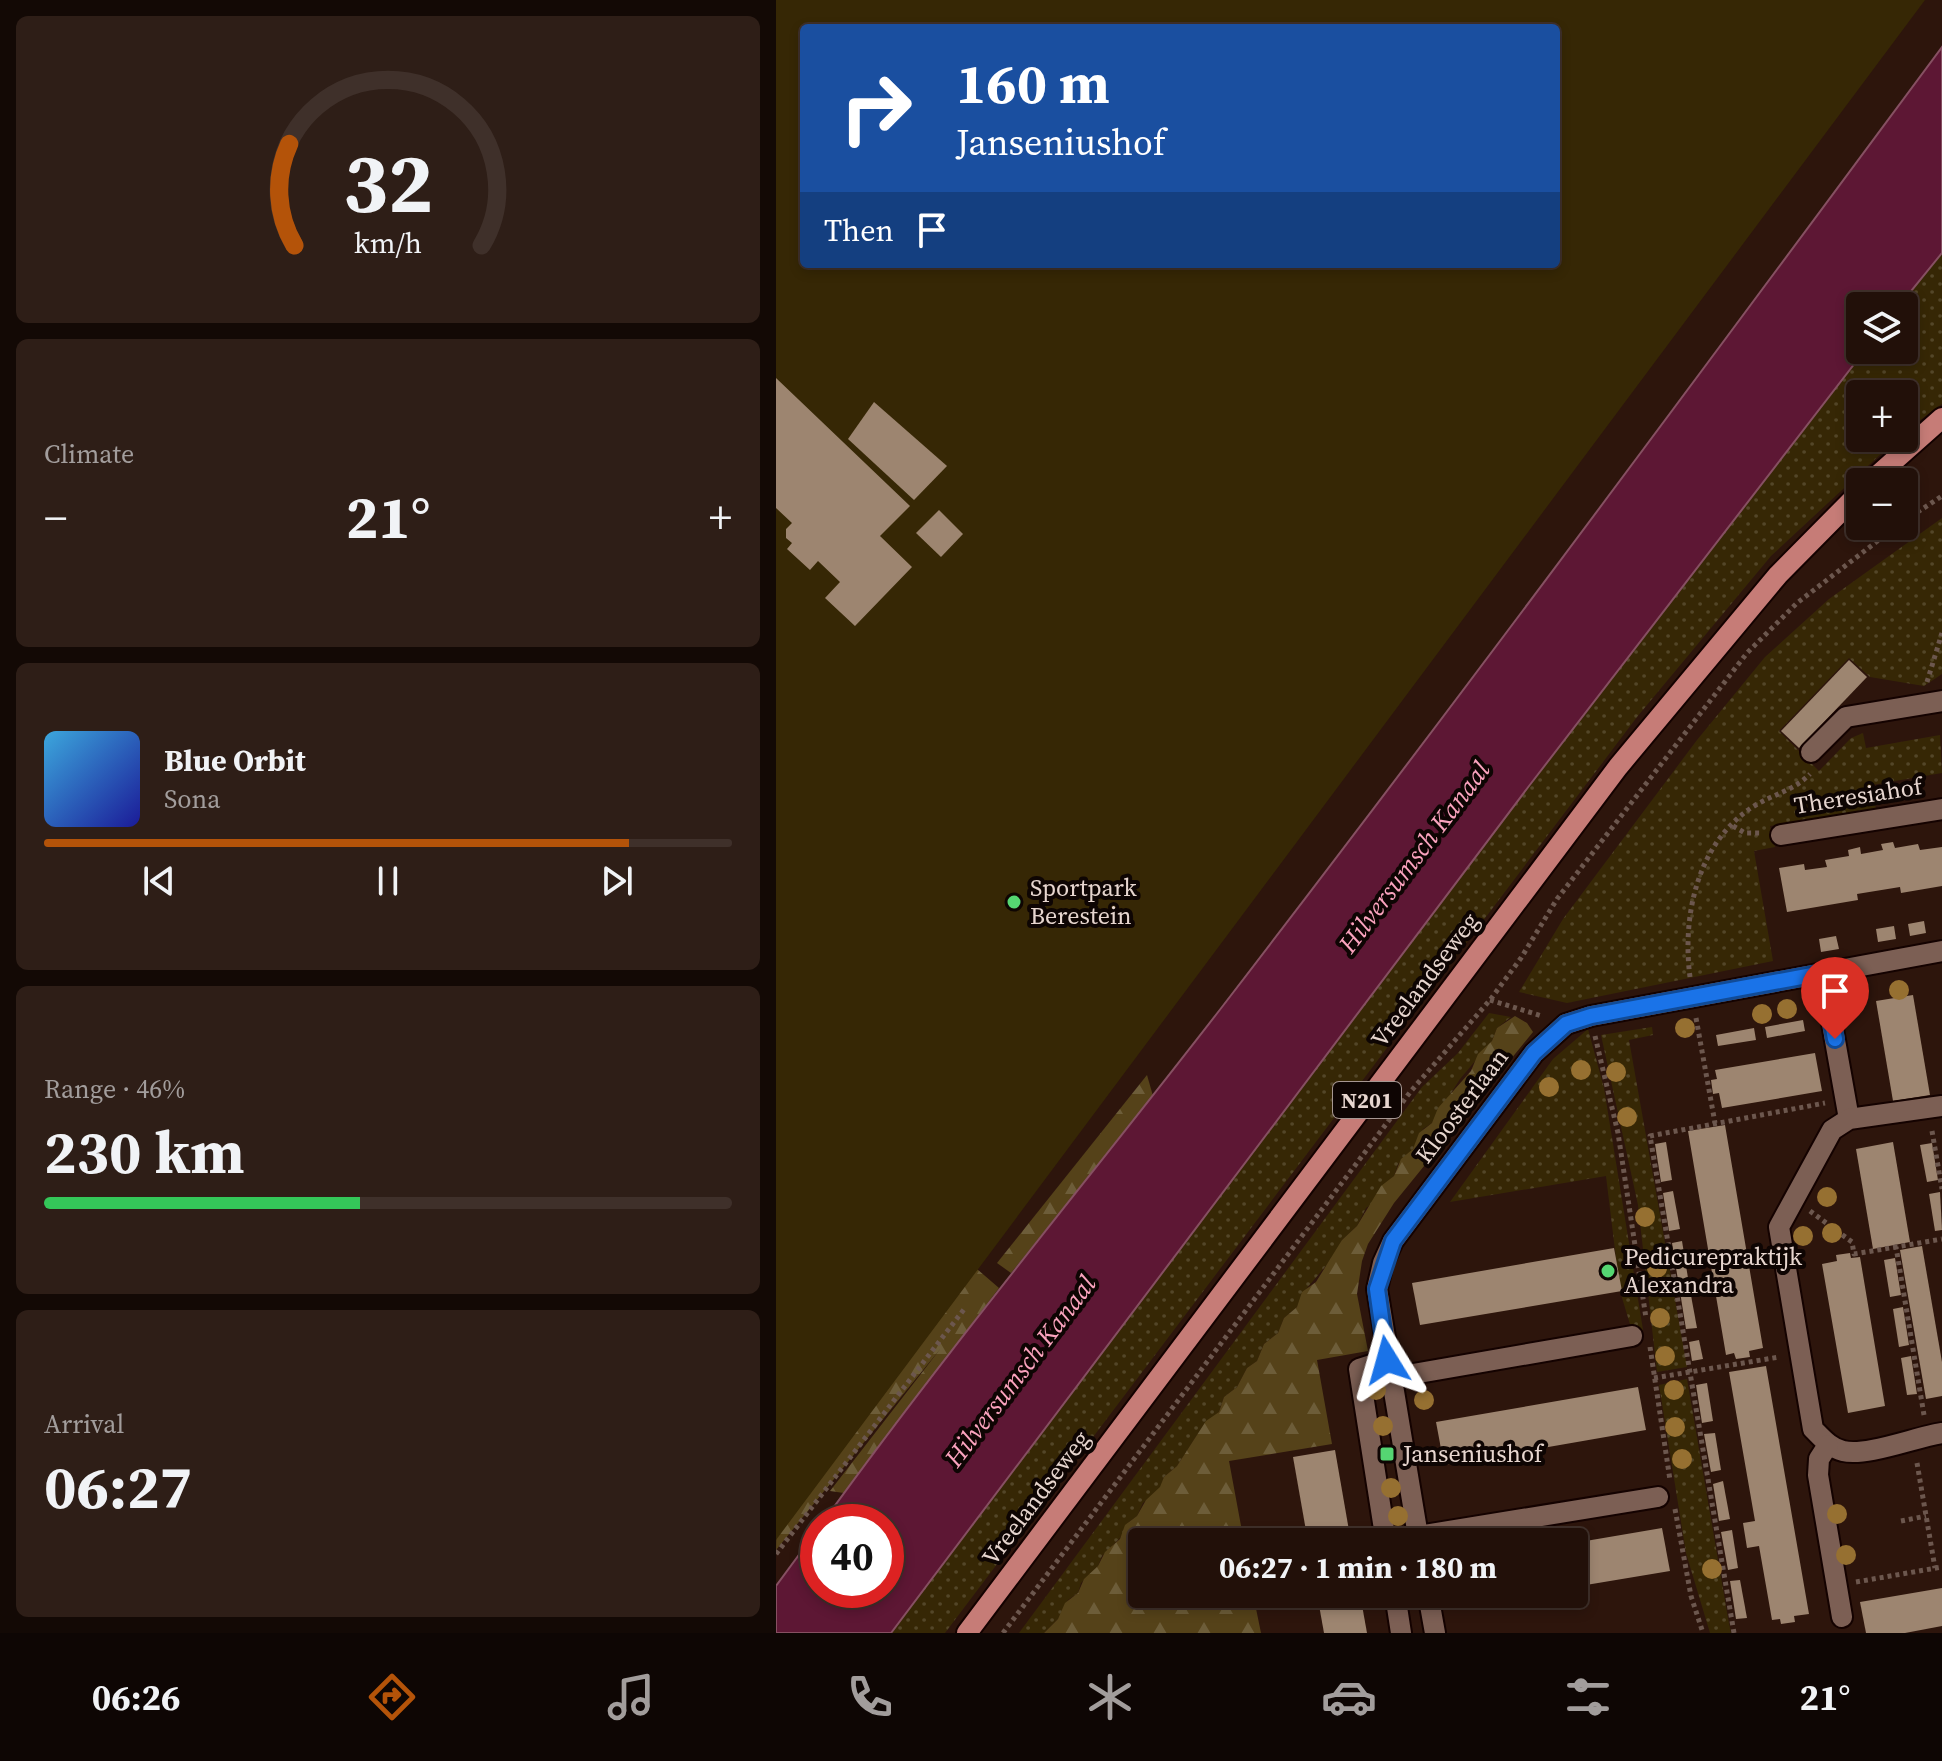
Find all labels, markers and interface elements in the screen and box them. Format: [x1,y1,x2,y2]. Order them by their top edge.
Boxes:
text: 160 m [956,45,1110,122]
icon: right [824,56,928,160]
text: Janseniushof [956,118,1165,167]
text: 32 [343,125,433,239]
icon: arrive [910,208,954,252]
text: Then [824,210,894,251]
text: km/h [354,223,422,263]
map controls [1846,292,1918,540]
button: layers [1846,292,1918,364]
button: + [1846,380,1918,452]
text: Climate [44,436,134,472]
button: − [1846,468,1918,540]
text: 21° [346,476,430,558]
text: − [44,487,67,548]
text: + [709,487,732,548]
text: Blue Orbit [164,740,306,781]
water label: Hilversumsch Kanaal [1329,753,1499,961]
street label: Theresiahof [1792,769,1927,822]
text: Sona [164,781,221,817]
icon: previous [137,859,181,903]
icon: pause [366,859,410,903]
icon: next [595,859,639,903]
place label: Sportpark Berestein [1030,871,1138,932]
marker: Sportpark Berestein [1005,893,1023,911]
street label: Vreelandseweg [1363,905,1486,1054]
pin [1801,957,1869,1039]
icon: arrive [1813,969,1857,1013]
street label: Kloosterlaan [1408,1042,1516,1170]
text: Range · 46% [44,1071,185,1107]
road number: N201 [1333,1082,1401,1118]
text: 230 km [44,1111,245,1193]
place label: Pedicurepraktijk Alexandra [1624,1240,1803,1301]
marker: Pedicurepraktijk Alexandra [1599,1262,1617,1280]
water label: Hilversumsch Kanaal [935,1267,1105,1475]
position arrow [1345,1318,1429,1402]
text: Arrival [44,1406,124,1442]
street label: Vreelandseweg [974,1423,1097,1572]
place label: Janseniushof [1402,1437,1545,1470]
marker: Janseniushof [1378,1445,1396,1463]
text: 06:27 [44,1446,192,1528]
speed limit sign: 40 [800,1504,904,1608]
text: 06:27 · 1 min · 180 m [1219,1547,1497,1588]
icon: directions [364,1669,420,1725]
icon: music [603,1669,659,1725]
icon: phone [842,1669,898,1725]
icon: climate [1082,1669,1138,1725]
icon: car [1321,1669,1377,1725]
icon: filters [1560,1669,1616,1725]
text: 06:26 [92,1673,181,1722]
text: 21° [1799,1673,1850,1722]

